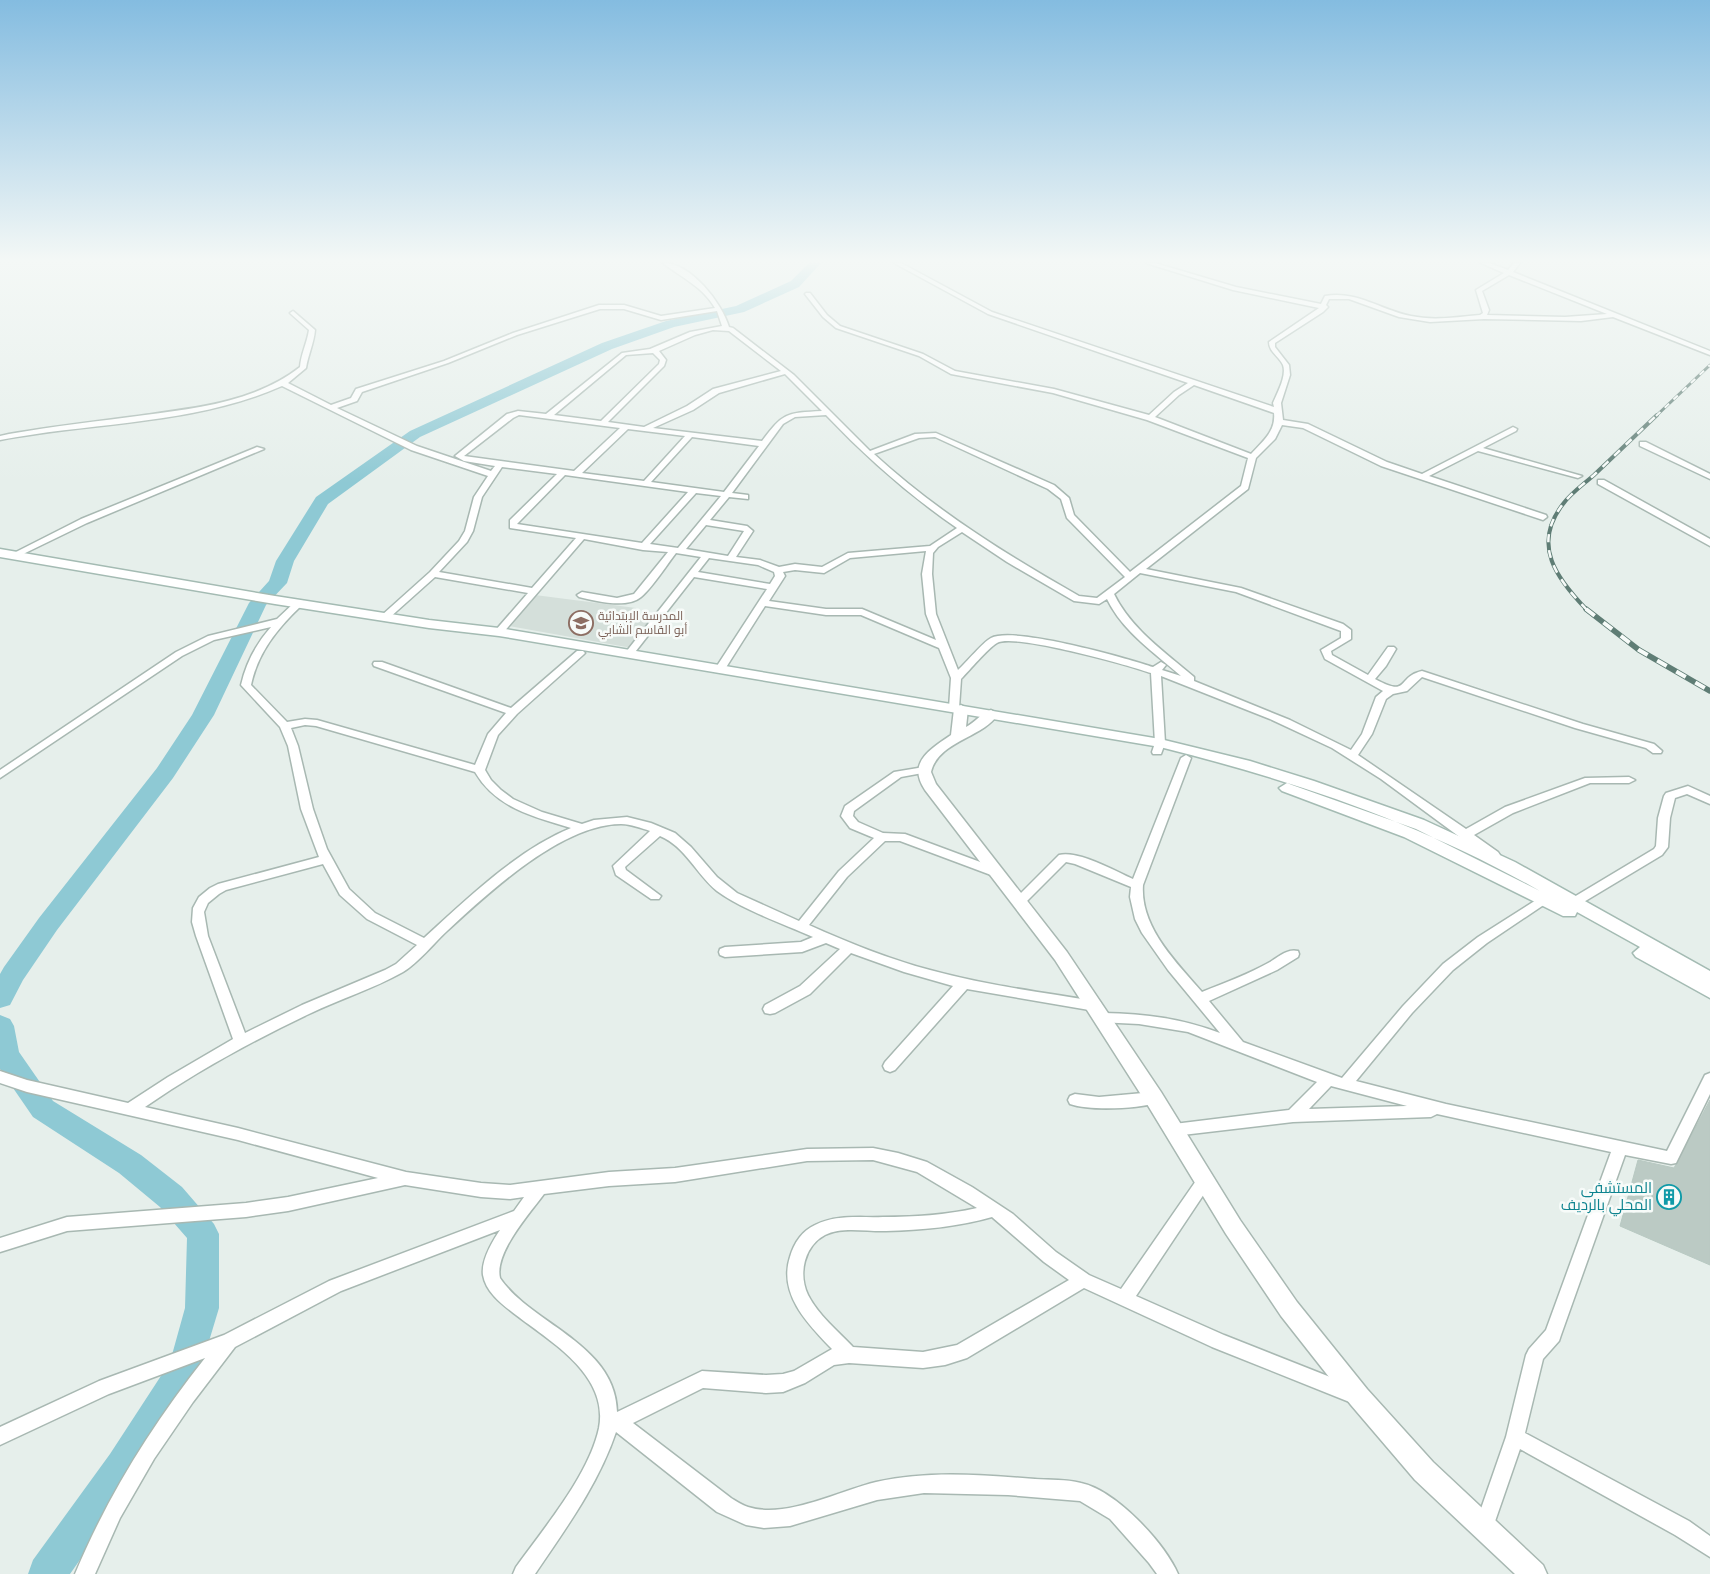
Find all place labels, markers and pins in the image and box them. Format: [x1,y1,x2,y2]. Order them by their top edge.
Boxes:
place label: المدرسة الإبتدائية أبو القاسم الشابي [598,609,687,640]
school or university icon: المدرسة الإبتدائية أبو القاسم الشابي [568,610,594,636]
place label: المستشفى المحلي بالرديف [1561,1179,1652,1217]
building icon: المستشفى المحلي بالرديف [1656,1184,1682,1210]

